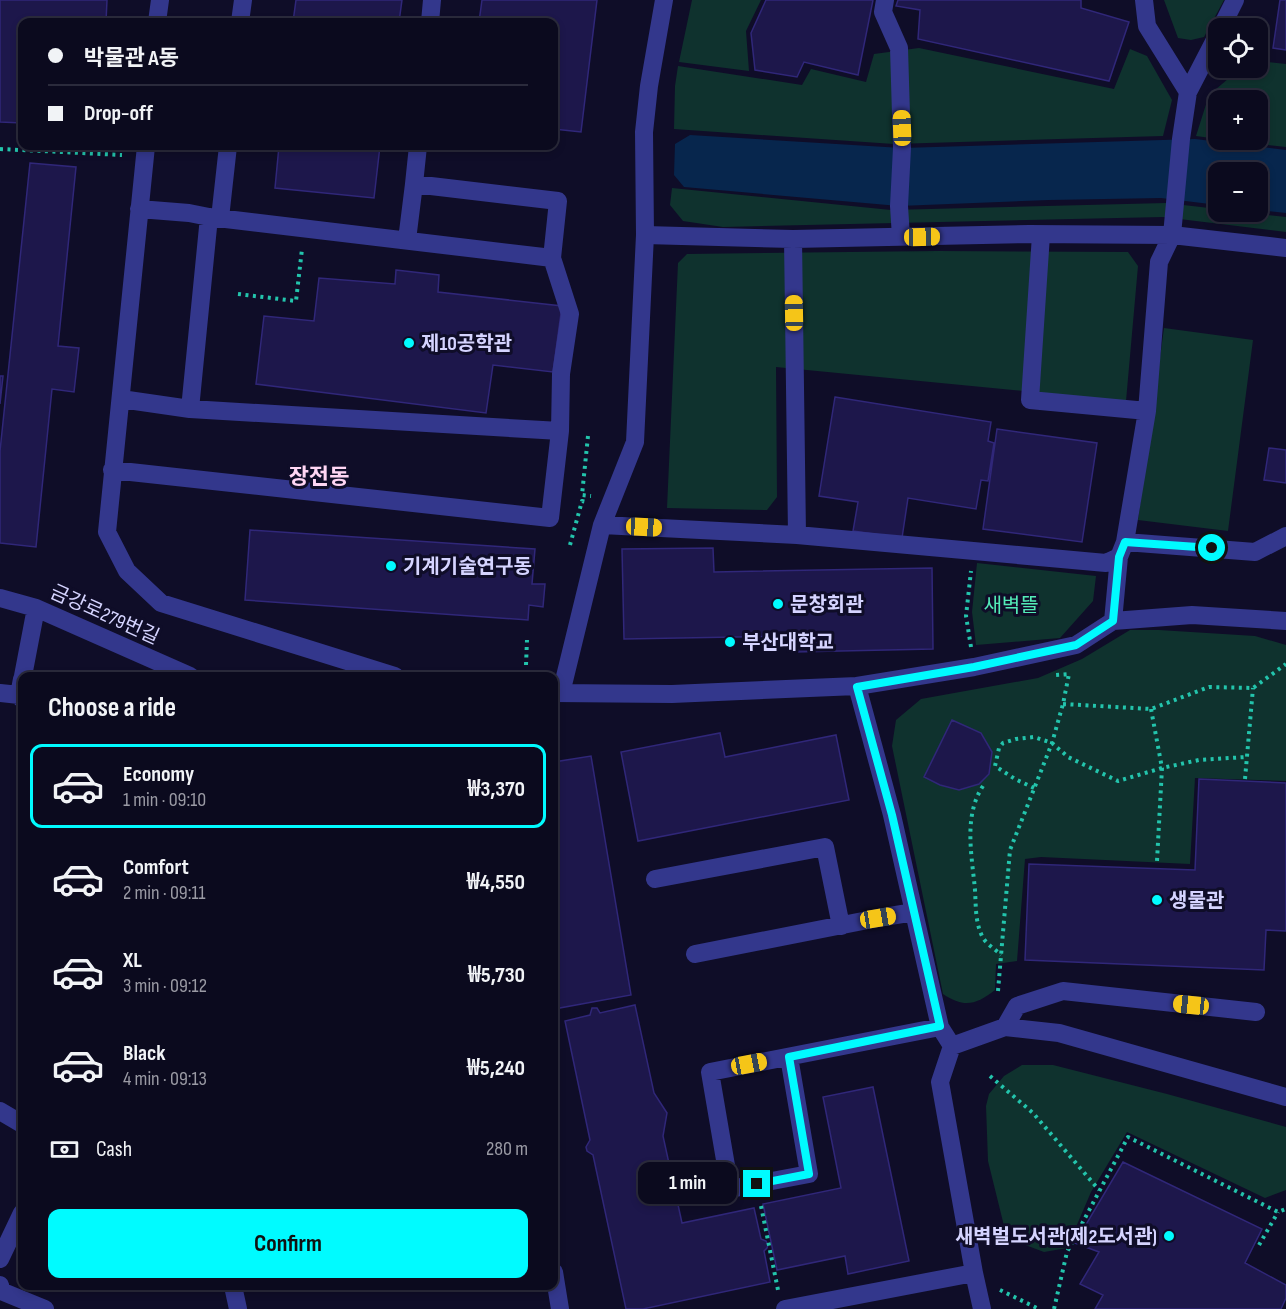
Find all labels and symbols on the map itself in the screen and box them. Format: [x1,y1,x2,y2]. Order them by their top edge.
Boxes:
car [892,110,912,146]
car [904,228,940,246]
car [785,295,803,331]
place label: 제10공학관 [421,332,513,356]
marker: 제10공학관 [402,336,416,350]
district label: 장전동 [289,464,349,491]
car [626,517,662,537]
route start [1198,534,1225,561]
place label: 기계기술연구동 [403,555,532,579]
marker: 기계기술연구동 [384,559,398,573]
street label: 금강로279번길 [46,580,163,650]
place label: 문창회관 [790,593,864,617]
park label: 새벽뜰 [983,594,1039,618]
marker: 문창회관 [771,597,785,611]
place label: 부산대학교 [742,631,834,655]
marker: 부산대학교 [723,635,737,649]
place label: 생물관 [1169,889,1225,913]
marker: 생물관 [1150,893,1164,907]
car [859,906,897,930]
car [1172,994,1210,1016]
car [730,1052,768,1076]
callout: 1 min [637,1163,736,1205]
route end [743,1170,770,1197]
place label: 새벽벌도서관(제2도서관) [955,1225,1157,1249]
marker: 새벽벌도서관(제2도서관) [1162,1229,1176,1243]

